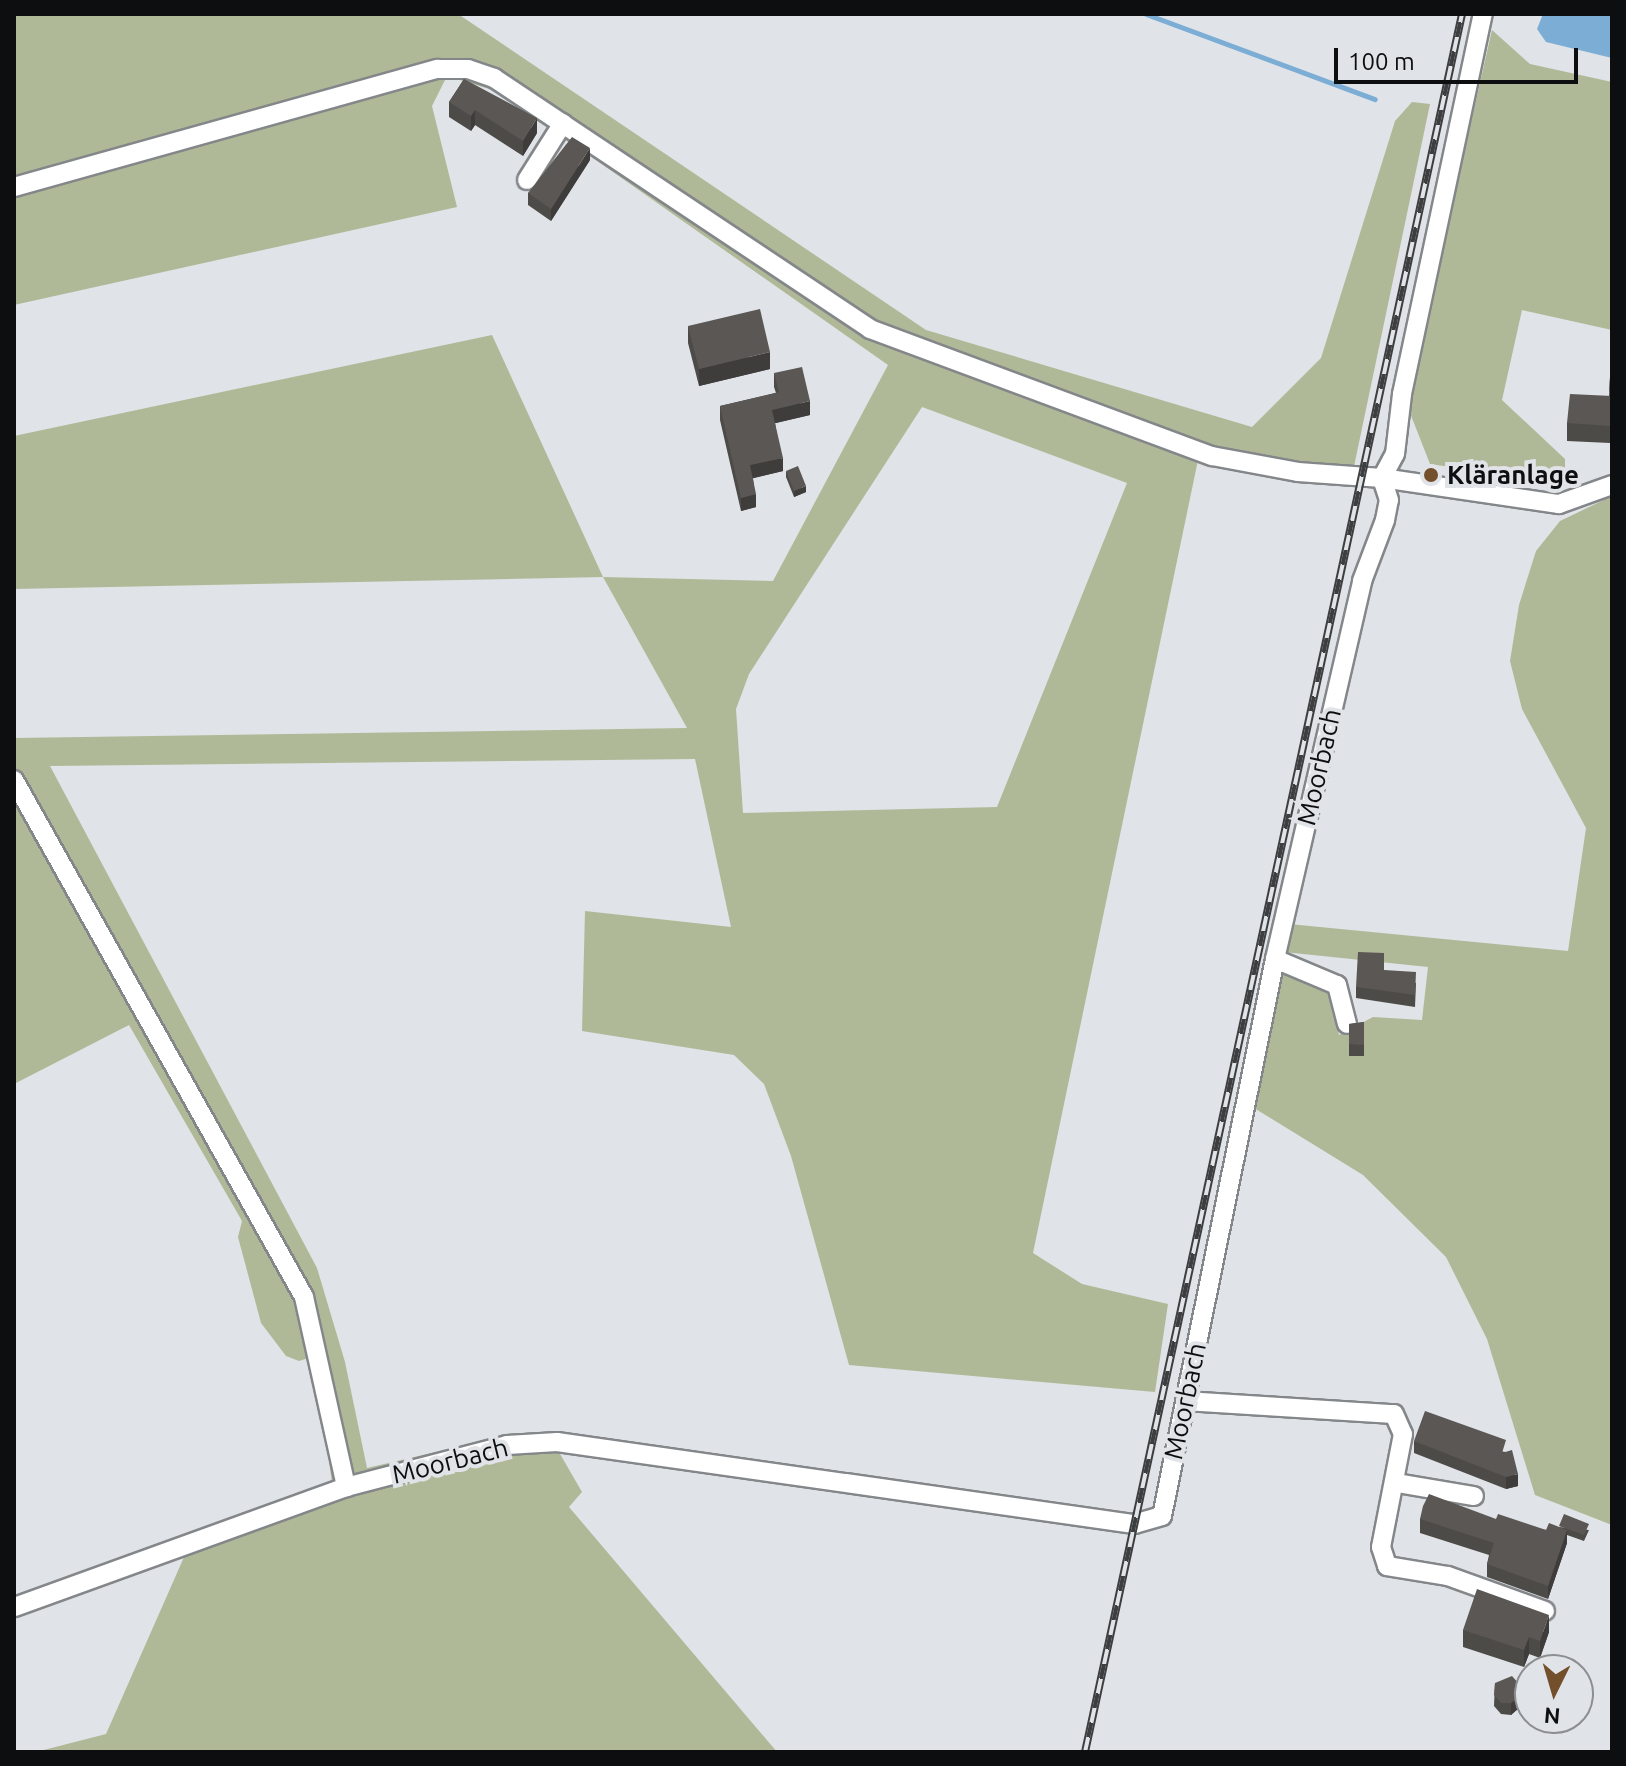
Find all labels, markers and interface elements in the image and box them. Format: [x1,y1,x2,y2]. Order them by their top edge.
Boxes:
scale bar [1338,32,1582,82]
text: 100 m [1348,48,1415,75]
place label: Kläranlage [1447,459,1579,491]
marker: Kläranlage [1422,466,1440,484]
street label: Moorbach [1290,706,1348,828]
street label: Moorbach [1157,1340,1213,1462]
street label: Moorbach [389,1432,511,1490]
north arrow [1514,1654,1594,1734]
text: N [1543,1703,1561,1730]

